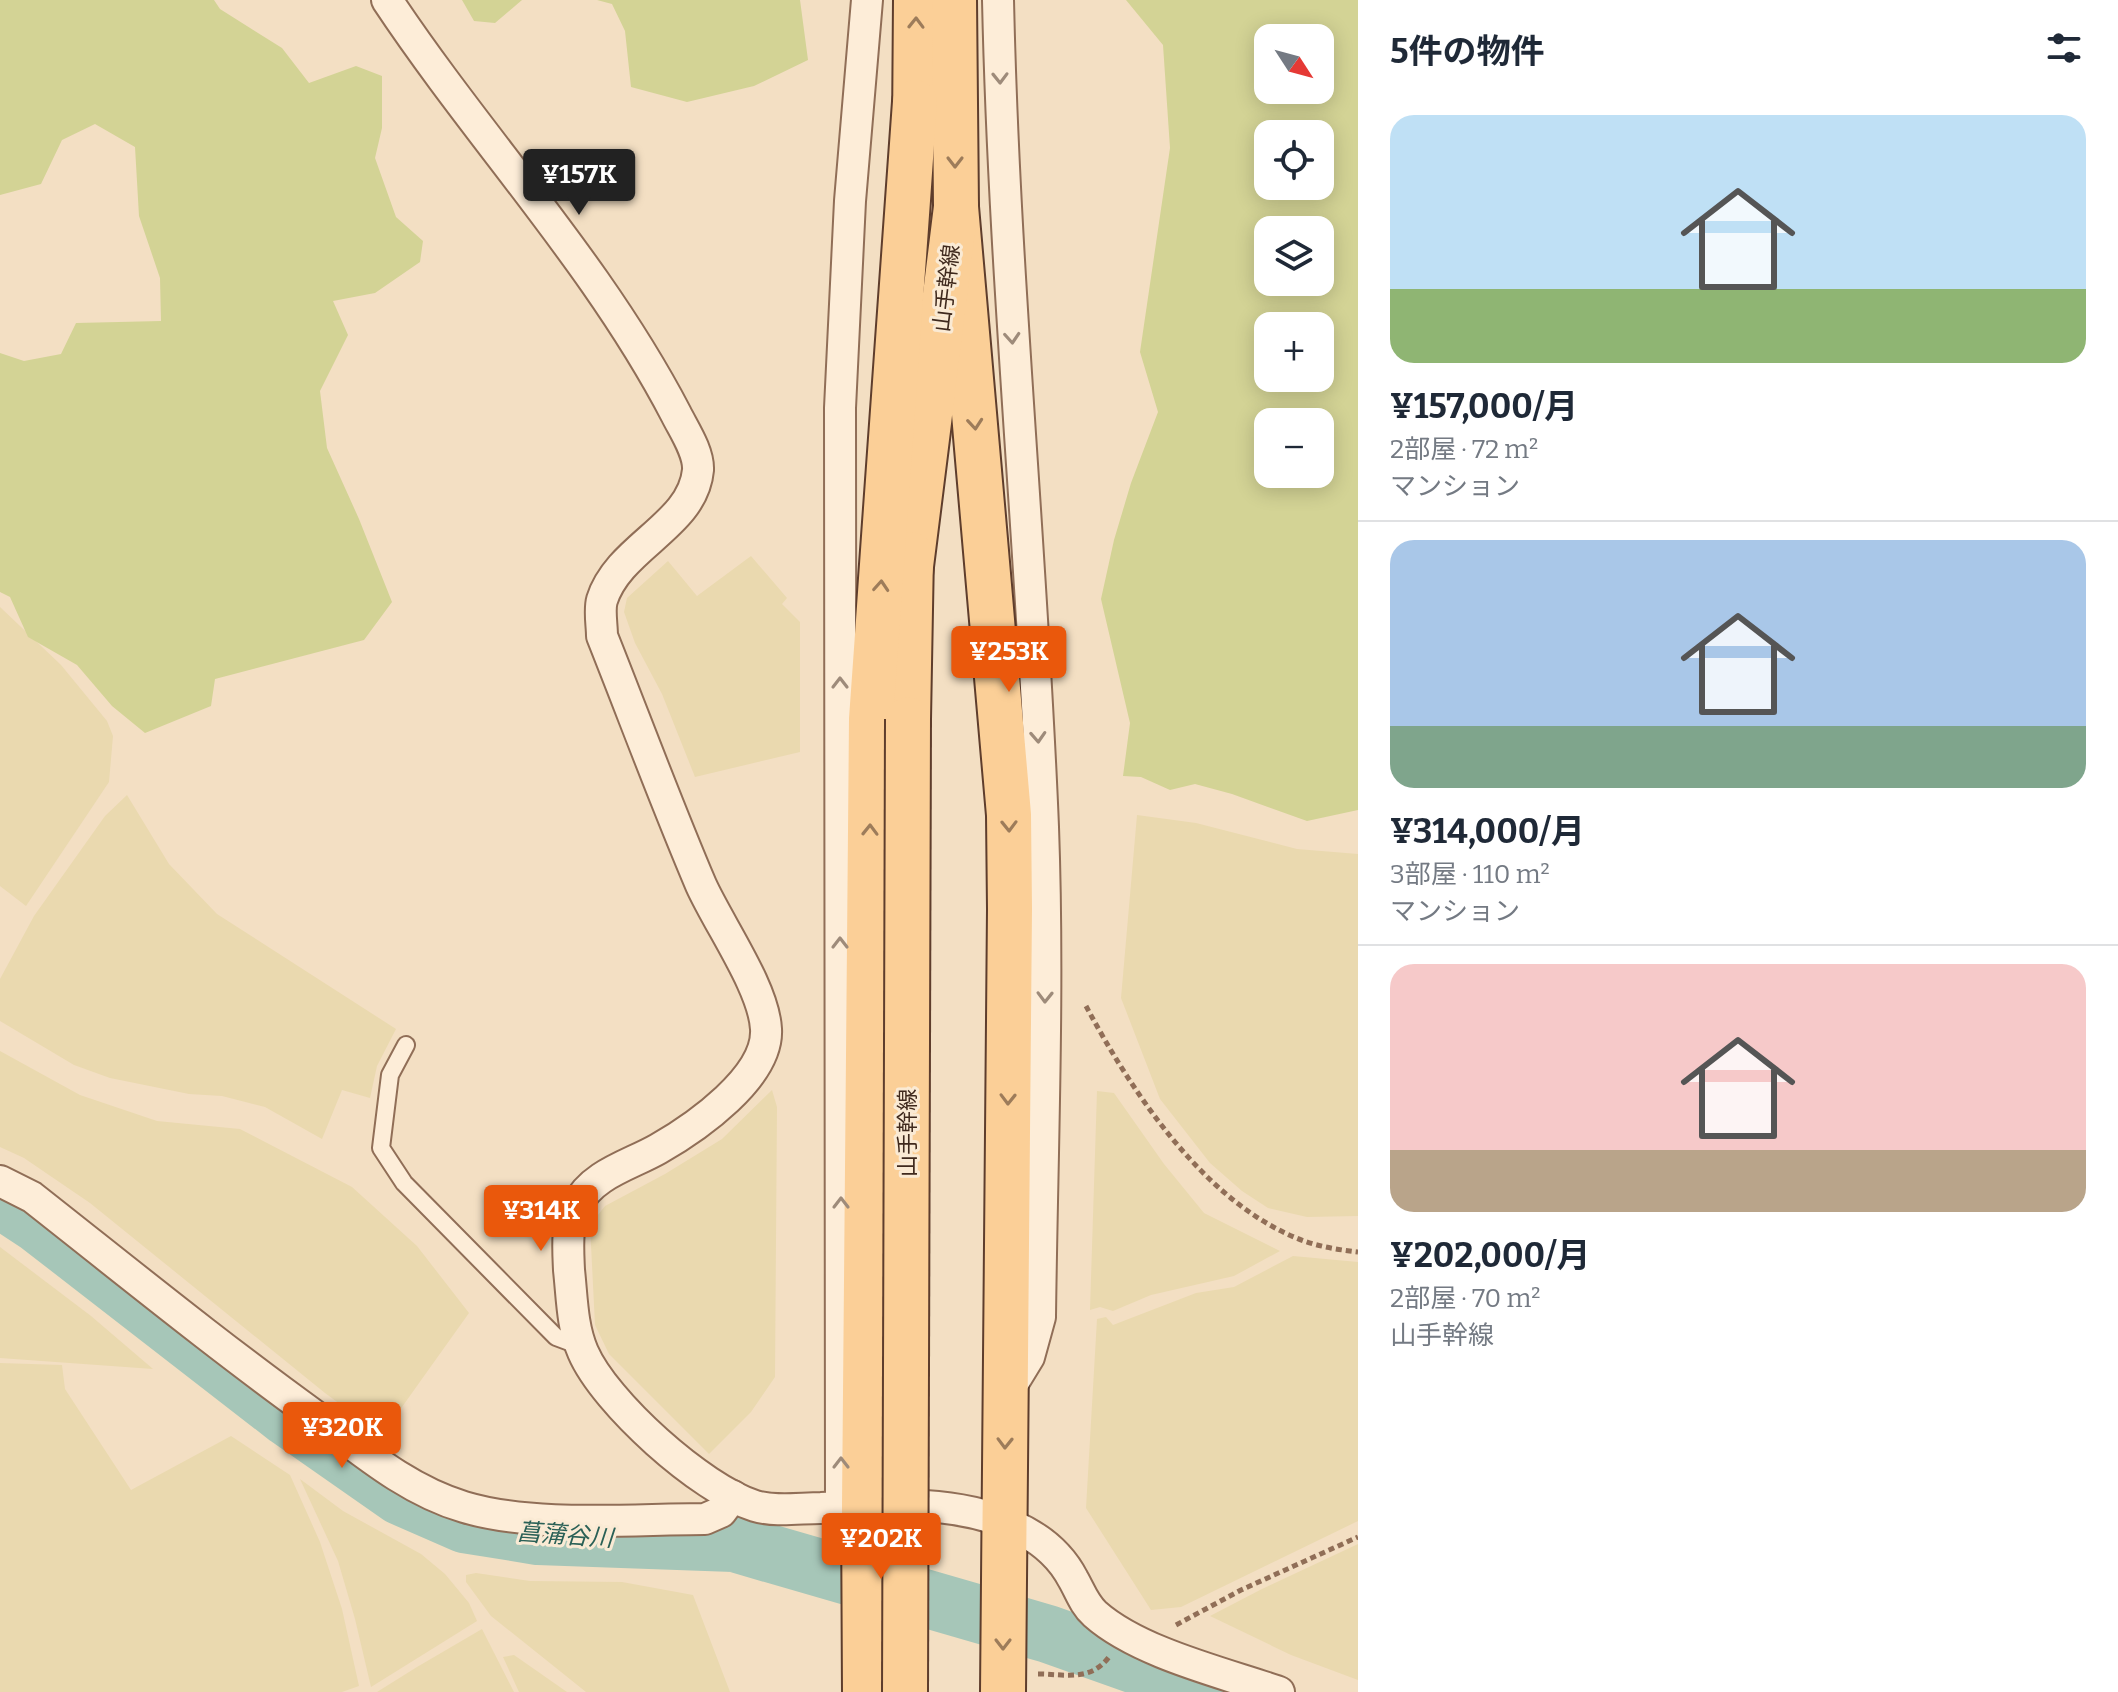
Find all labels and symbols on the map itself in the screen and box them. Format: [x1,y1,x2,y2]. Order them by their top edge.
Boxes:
one-way arrow [907,16,925,29]
north arrow [1254,24,1334,104]
one-way arrow [991,72,1009,85]
pin: ¥157K [523,149,635,217]
one-way arrow [947,156,964,169]
street label: 山手幹線 [928,243,965,333]
one-way arrow [1003,332,1020,345]
one-way arrow [967,418,984,431]
one-way arrow [872,579,889,592]
pin: ¥253K [953,626,1065,694]
one-way arrow [831,676,849,689]
one-way arrow [1029,731,1046,744]
one-way arrow [1000,820,1017,833]
one-way arrow [861,823,879,836]
one-way arrow [831,936,849,949]
one-way arrow [1036,991,1054,1004]
street label: 山手幹線 [894,1089,921,1177]
one-way arrow [1000,1093,1017,1106]
pin: ¥314K [485,1185,597,1253]
one-way arrow [832,1196,850,1209]
pin: ¥320K [286,1402,398,1470]
one-way arrow [996,1437,1014,1450]
one-way arrow [832,1456,850,1469]
pin: ¥202K [825,1513,937,1581]
water label: 菖蒲谷川 [516,1518,617,1553]
one-way arrow [994,1638,1012,1651]

